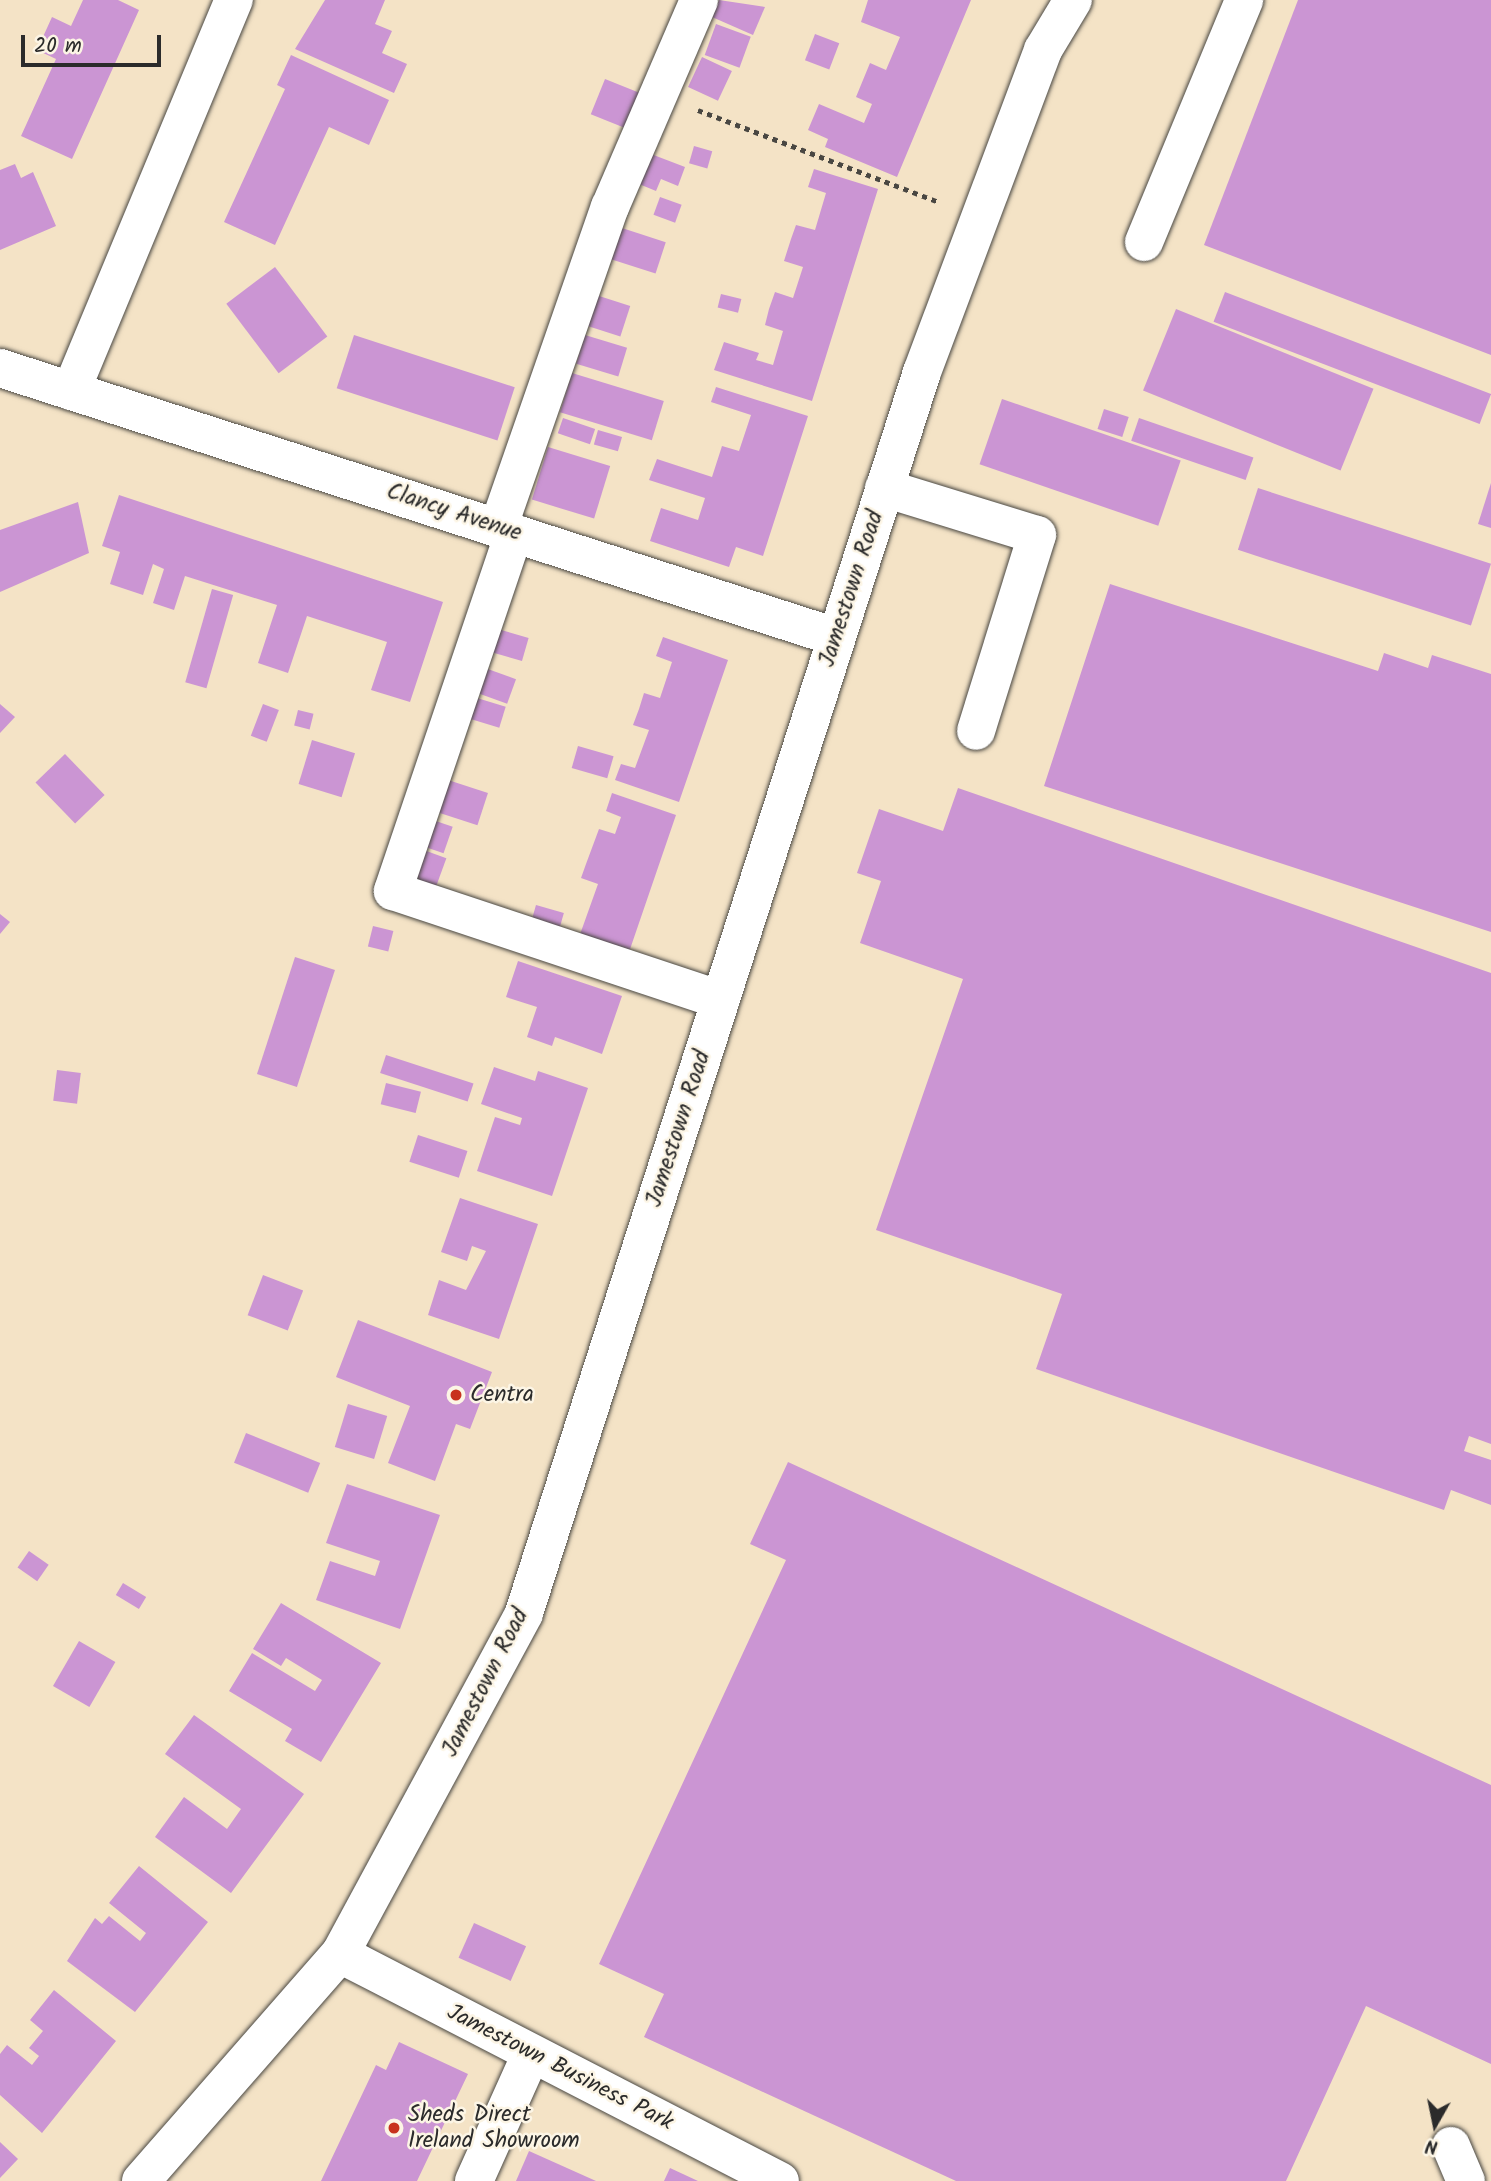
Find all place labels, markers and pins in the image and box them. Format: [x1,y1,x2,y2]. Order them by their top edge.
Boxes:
place label: Centra [470,1381,534,1409]
marker: Centra [448,1387,464,1403]
place label: Sheds Direct Ireland Showroom [408,2101,580,2155]
marker: Sheds Direct Ireland Showroom [386,2120,402,2136]

